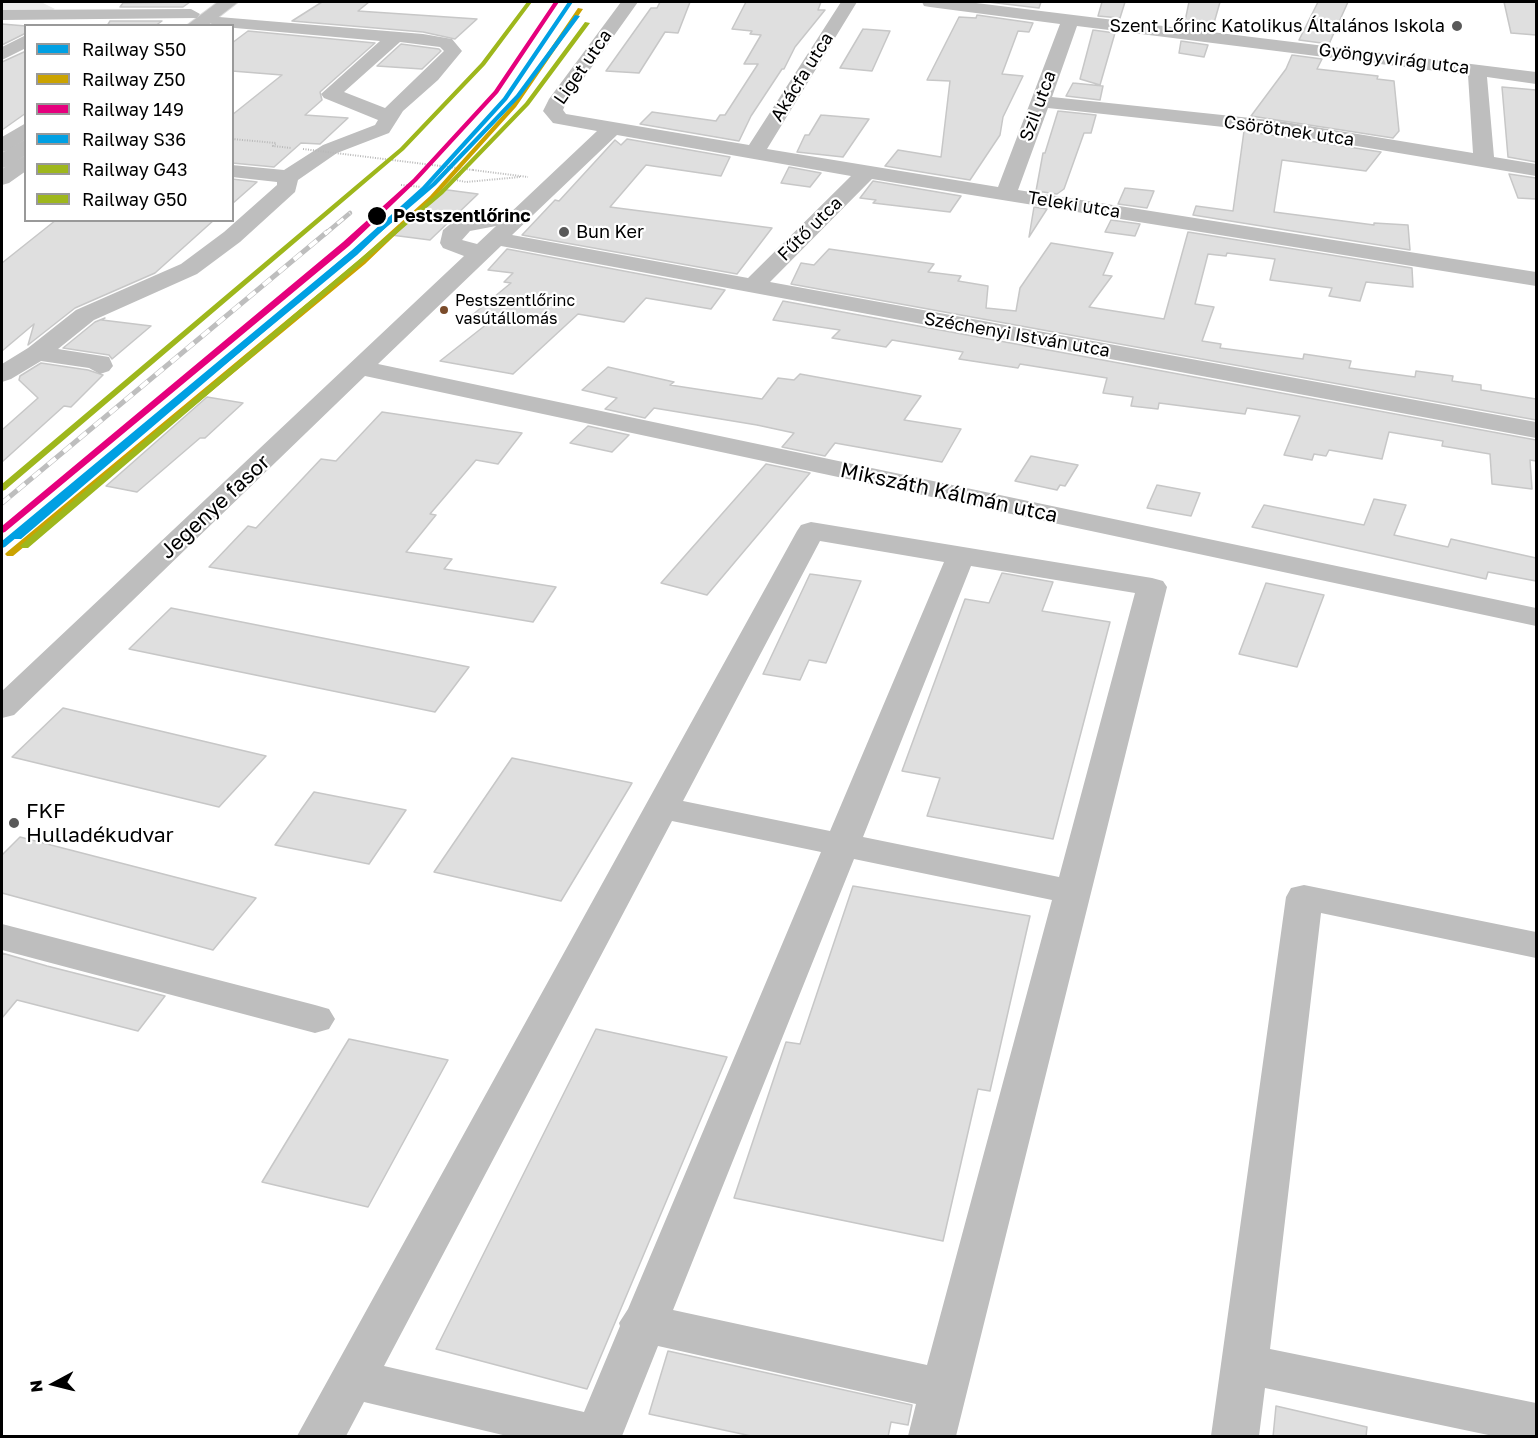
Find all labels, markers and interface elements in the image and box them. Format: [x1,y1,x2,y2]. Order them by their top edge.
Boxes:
place label: Szent Lőrinc Katolikus Általános Iskola [1109,15,1445,37]
marker: Szent Lőrinc Katolikus Általános Iskola [1450,19,1464,33]
legend [24,24,234,222]
street label: Liget utca [549,25,617,109]
street label: Akácfa utca [766,29,838,125]
text: Railway S50 [82,38,186,60]
street label: Gyöngyvirág utca [1317,39,1471,79]
text: Railway Z50 [82,68,186,90]
street label: Szil utca [1015,68,1061,144]
text: Railway 149 [82,98,184,120]
street label: Csörötnek utca [1222,111,1356,151]
text: Railway S36 [82,128,186,150]
text: Railway G43 [82,158,187,180]
street label: Teleki utca [1026,187,1122,223]
text: Railway G50 [82,188,188,210]
street label: Fűtő utca [773,192,847,266]
marker: Pestszentlőrinc [366,205,388,227]
place label: Pestszentlőrinc [393,205,531,227]
place label: Bun Ker [576,221,644,243]
marker: Bun Ker [557,225,571,239]
place label: Pestszentlőrinc vasútállomás [455,291,575,329]
marker: Pestszentlőrinc vasútállomás [438,304,450,316]
street label: Széchenyi István utca [922,308,1112,362]
street label: Jegenye fasor [155,450,275,564]
street label: Mikszáth Kálmán utca [838,458,1060,528]
place label: FKF Hulladékudvar [26,798,174,848]
marker: FKF Hulladékudvar [7,816,21,830]
north arrow [24,1354,84,1414]
text: N [25,1379,47,1393]

